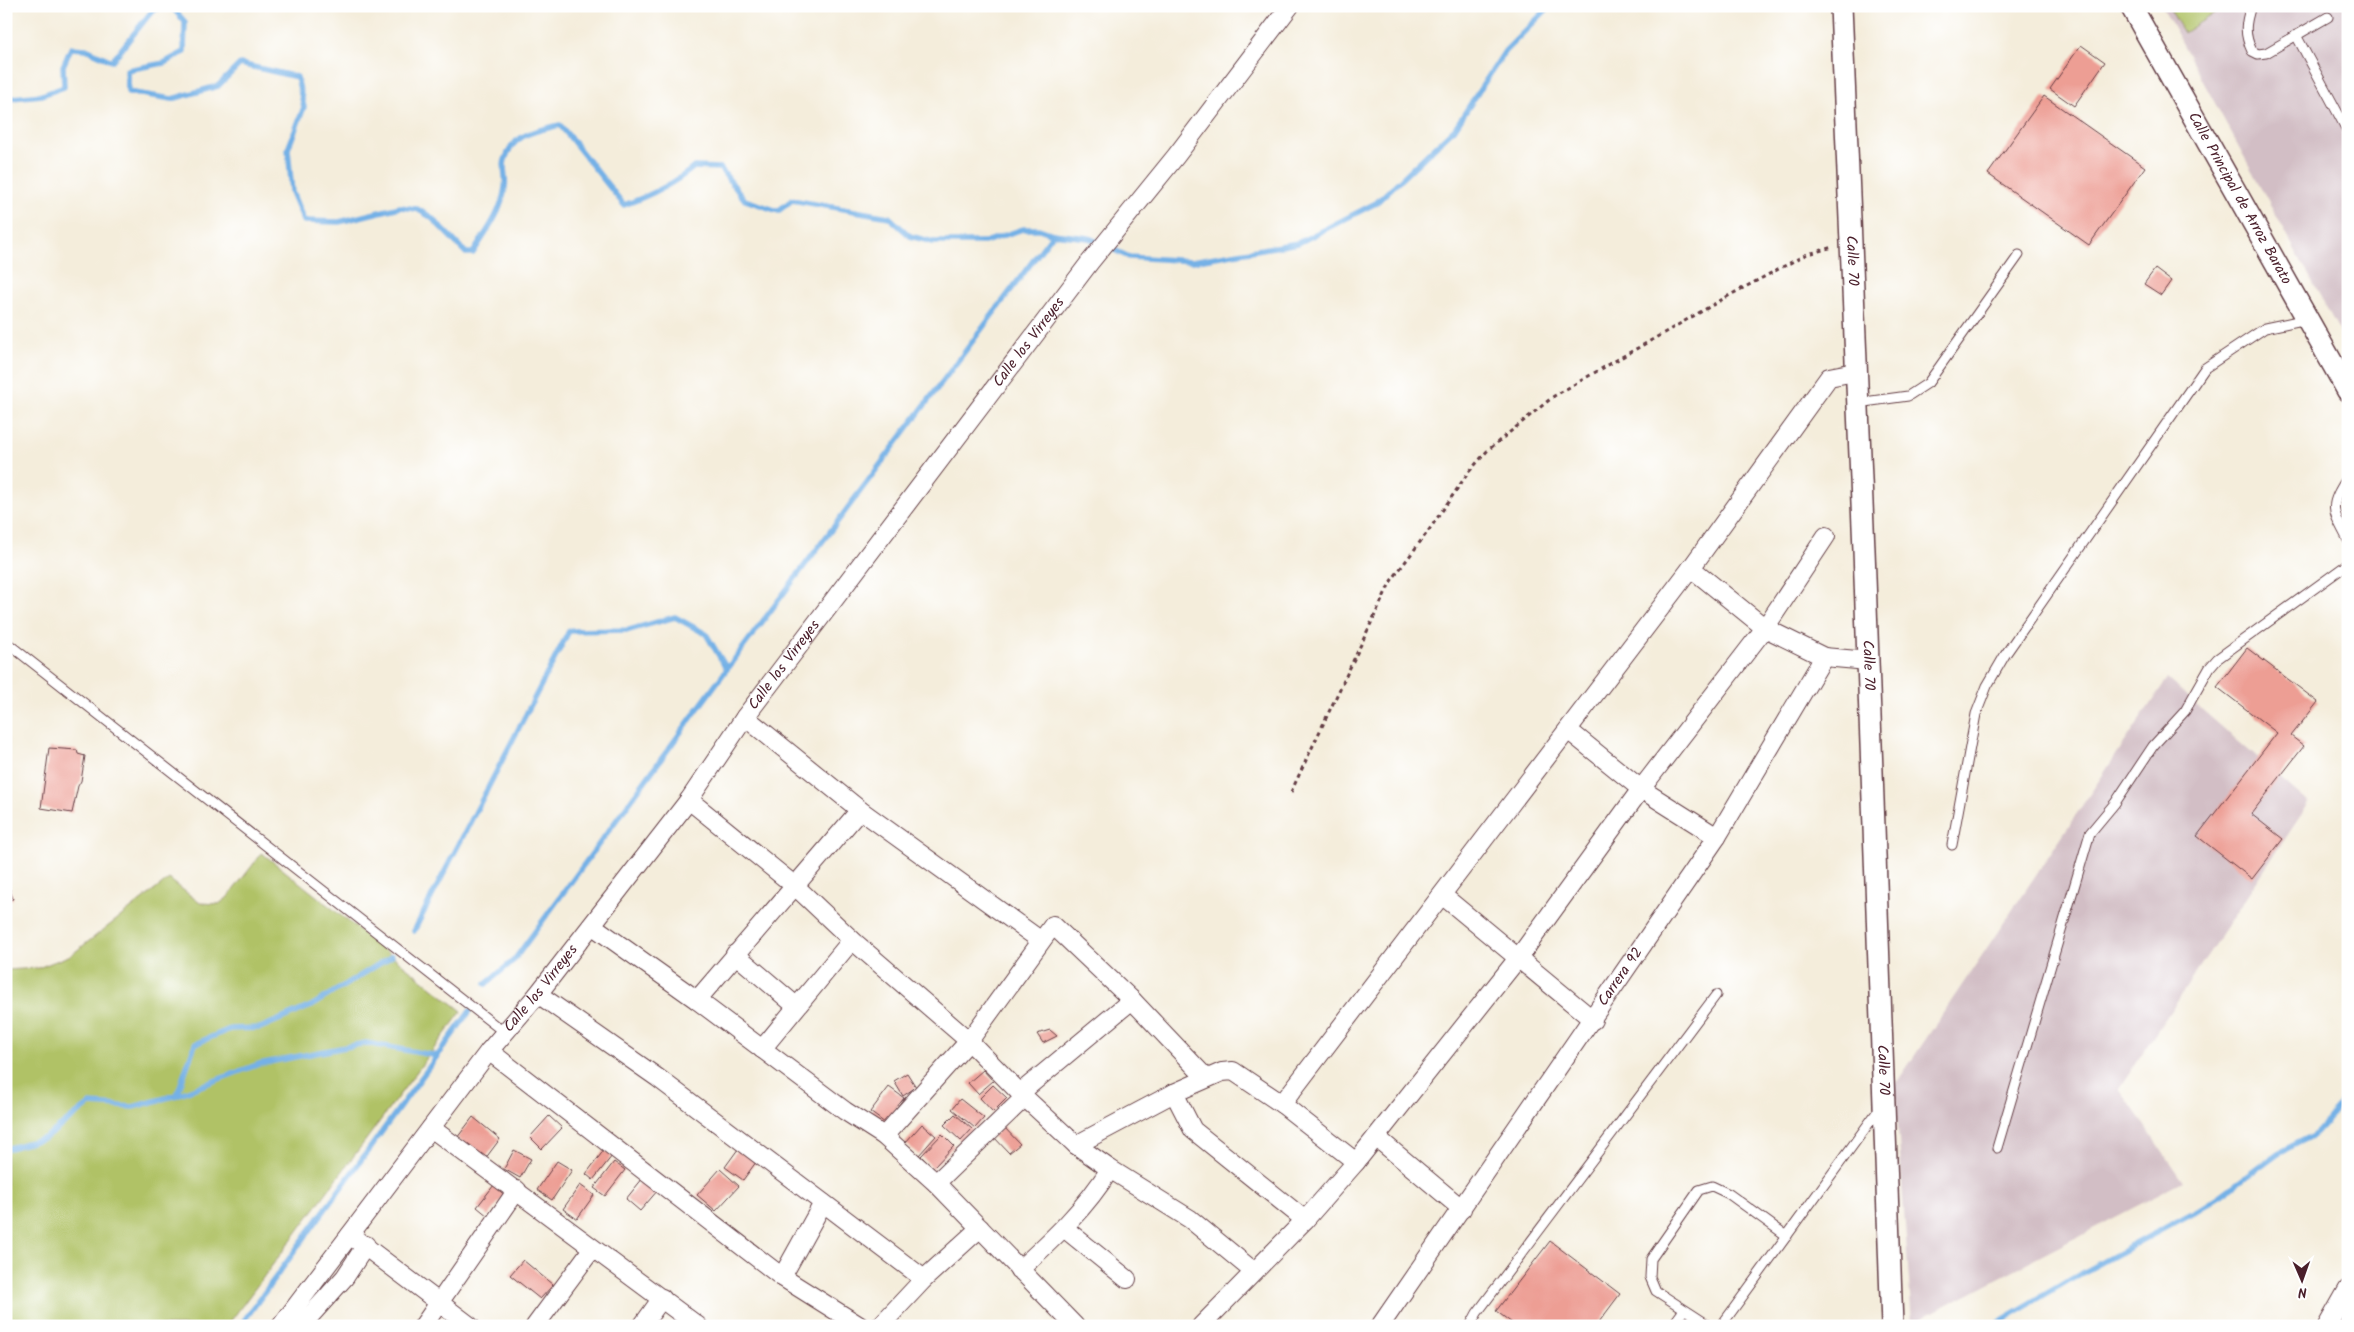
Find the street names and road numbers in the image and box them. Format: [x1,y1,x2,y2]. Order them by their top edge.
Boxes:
street label: Calle Principal de Arroz Barato [2181,108,2298,290]
street label: Calle 70 [1839,235,1865,287]
street label: Calle los Virreyes [987,292,1071,393]
street label: Calle los Virreyes [742,615,827,715]
street label: Calle 70 [1855,640,1881,692]
street label: Calle los Virreyes [498,939,585,1038]
street label: Carrera 92 [1592,943,1649,1011]
street label: Calle 70 [1870,1044,1896,1096]

